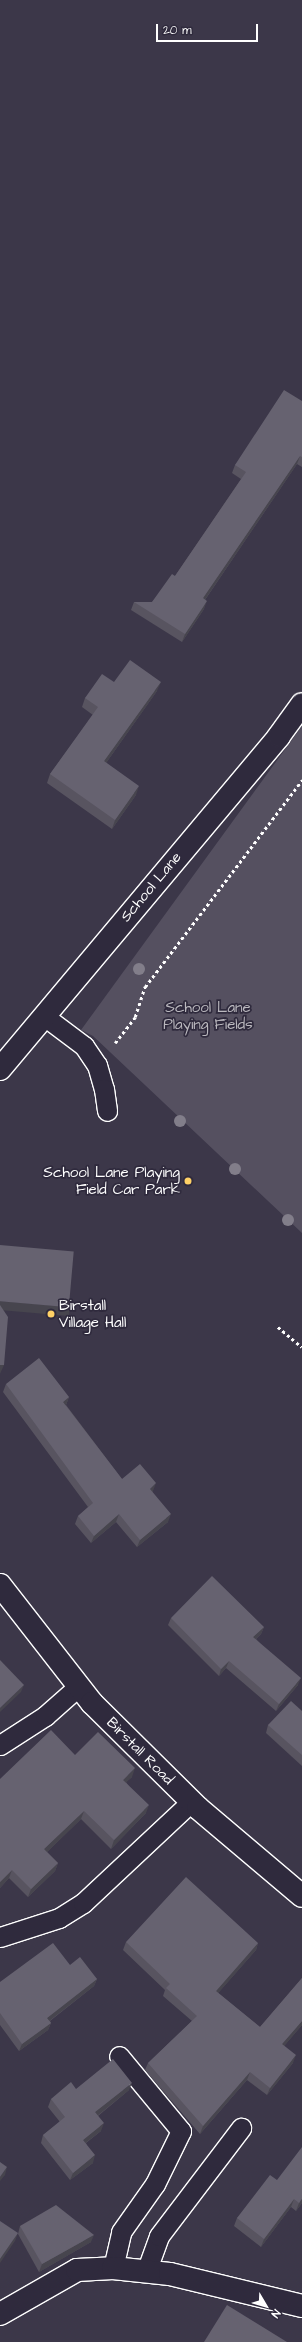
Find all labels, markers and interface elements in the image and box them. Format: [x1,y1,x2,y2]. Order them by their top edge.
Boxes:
scale bar [158,16,260,42]
text: 20 m [163,22,192,39]
street label: School Lane [117,848,185,926]
park label: School Lane Playing Fields [163,998,253,1033]
place label: School Lane Playing Field Car Park [43,1163,180,1198]
marker: School Lane Playing Field Car Park [183,1176,193,1186]
place label: Birstall Village Hall [59,1296,126,1331]
marker: Birstall Village Hall [46,1309,56,1319]
street label: Birstall Road [103,1714,177,1788]
north arrow [246,2286,286,2326]
text: N [268,2306,284,2321]

